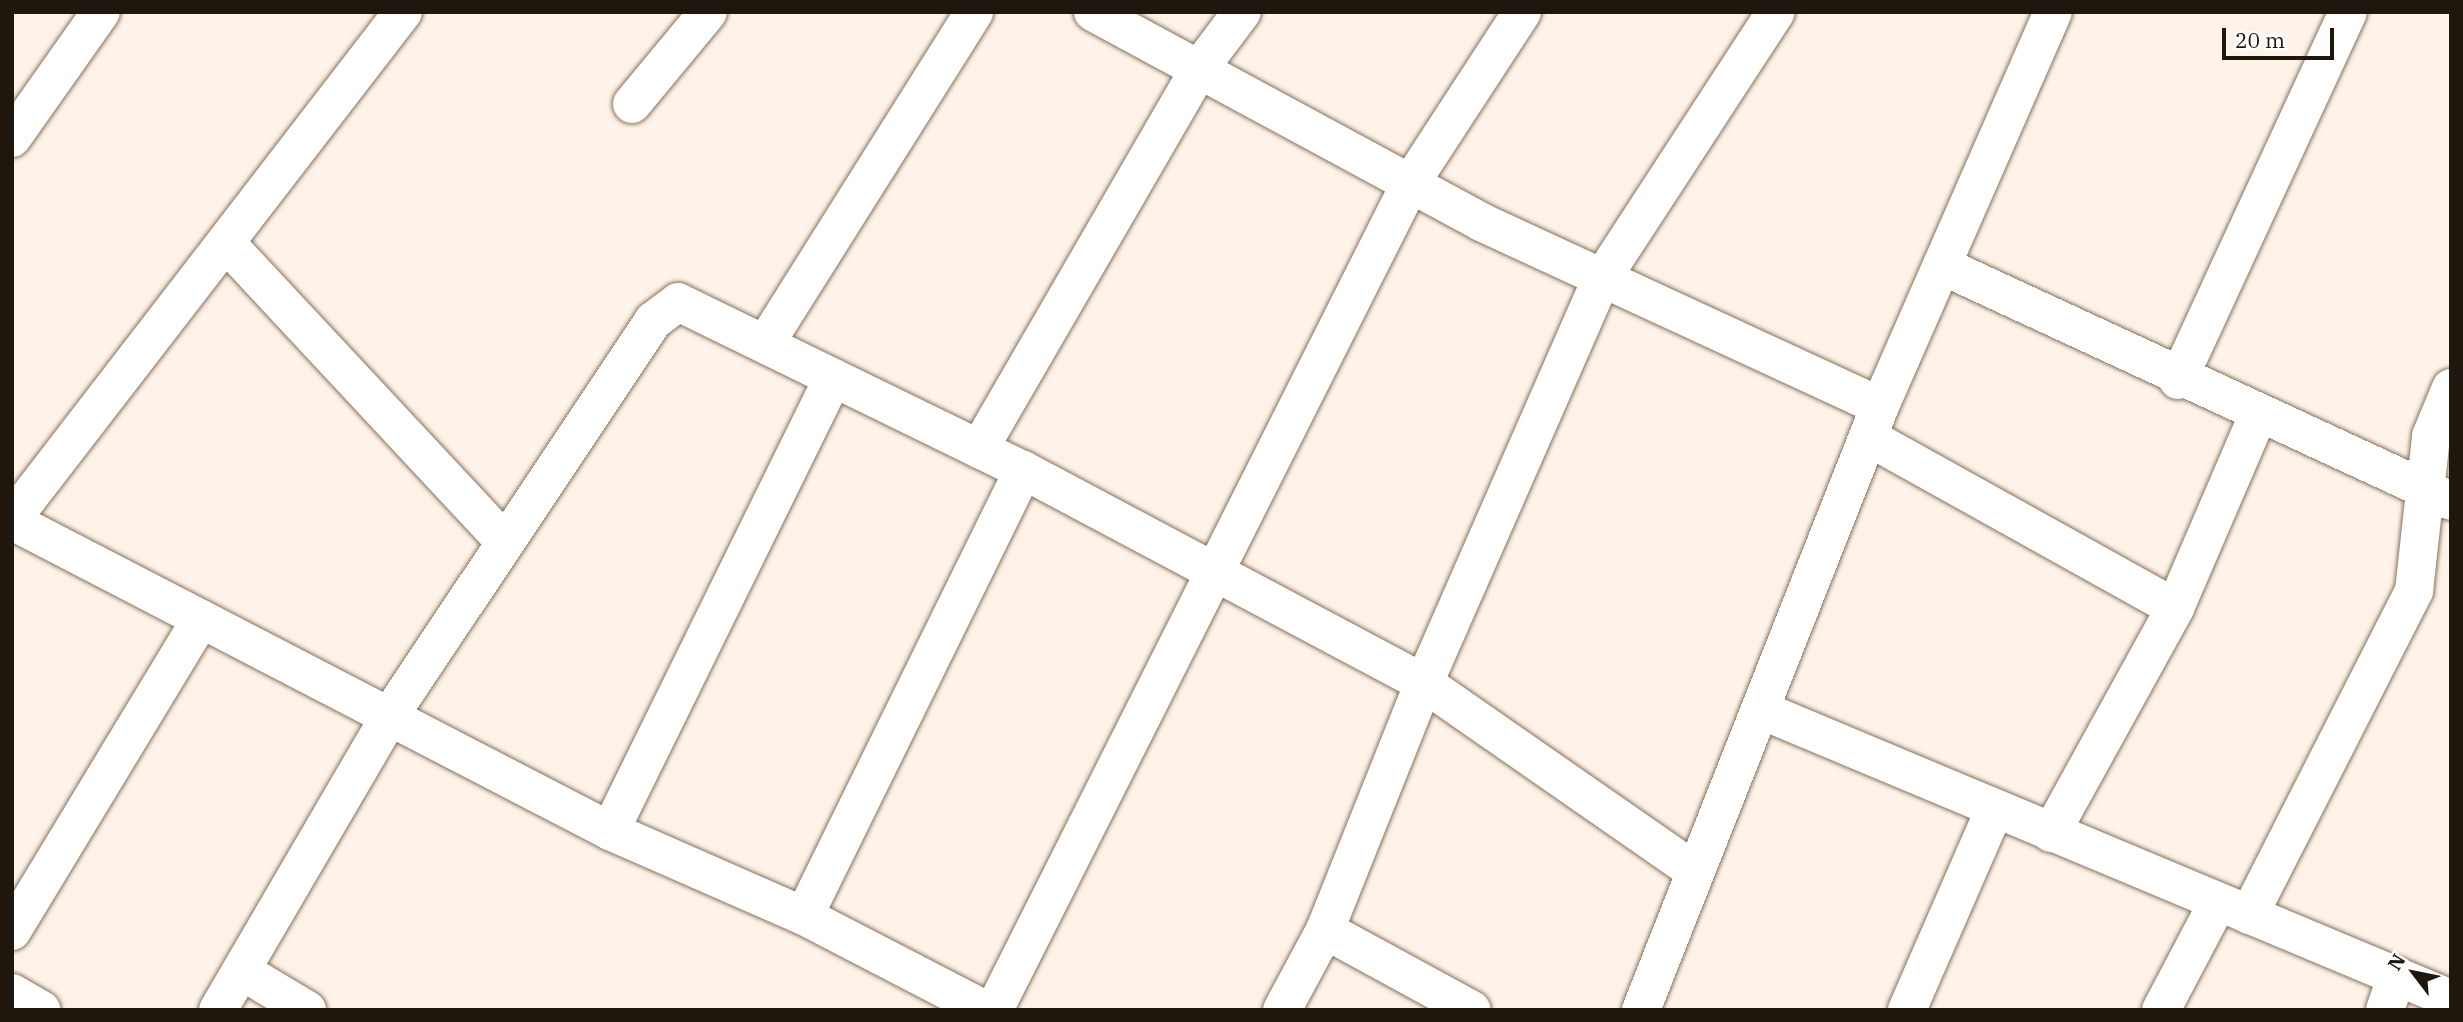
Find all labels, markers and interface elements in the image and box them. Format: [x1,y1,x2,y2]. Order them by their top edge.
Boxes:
scale bar [2225,14,2337,58]
text: 20 m [2235,26,2285,54]
north arrow [2379,938,2449,1008]
text: N [2382,949,2410,975]

